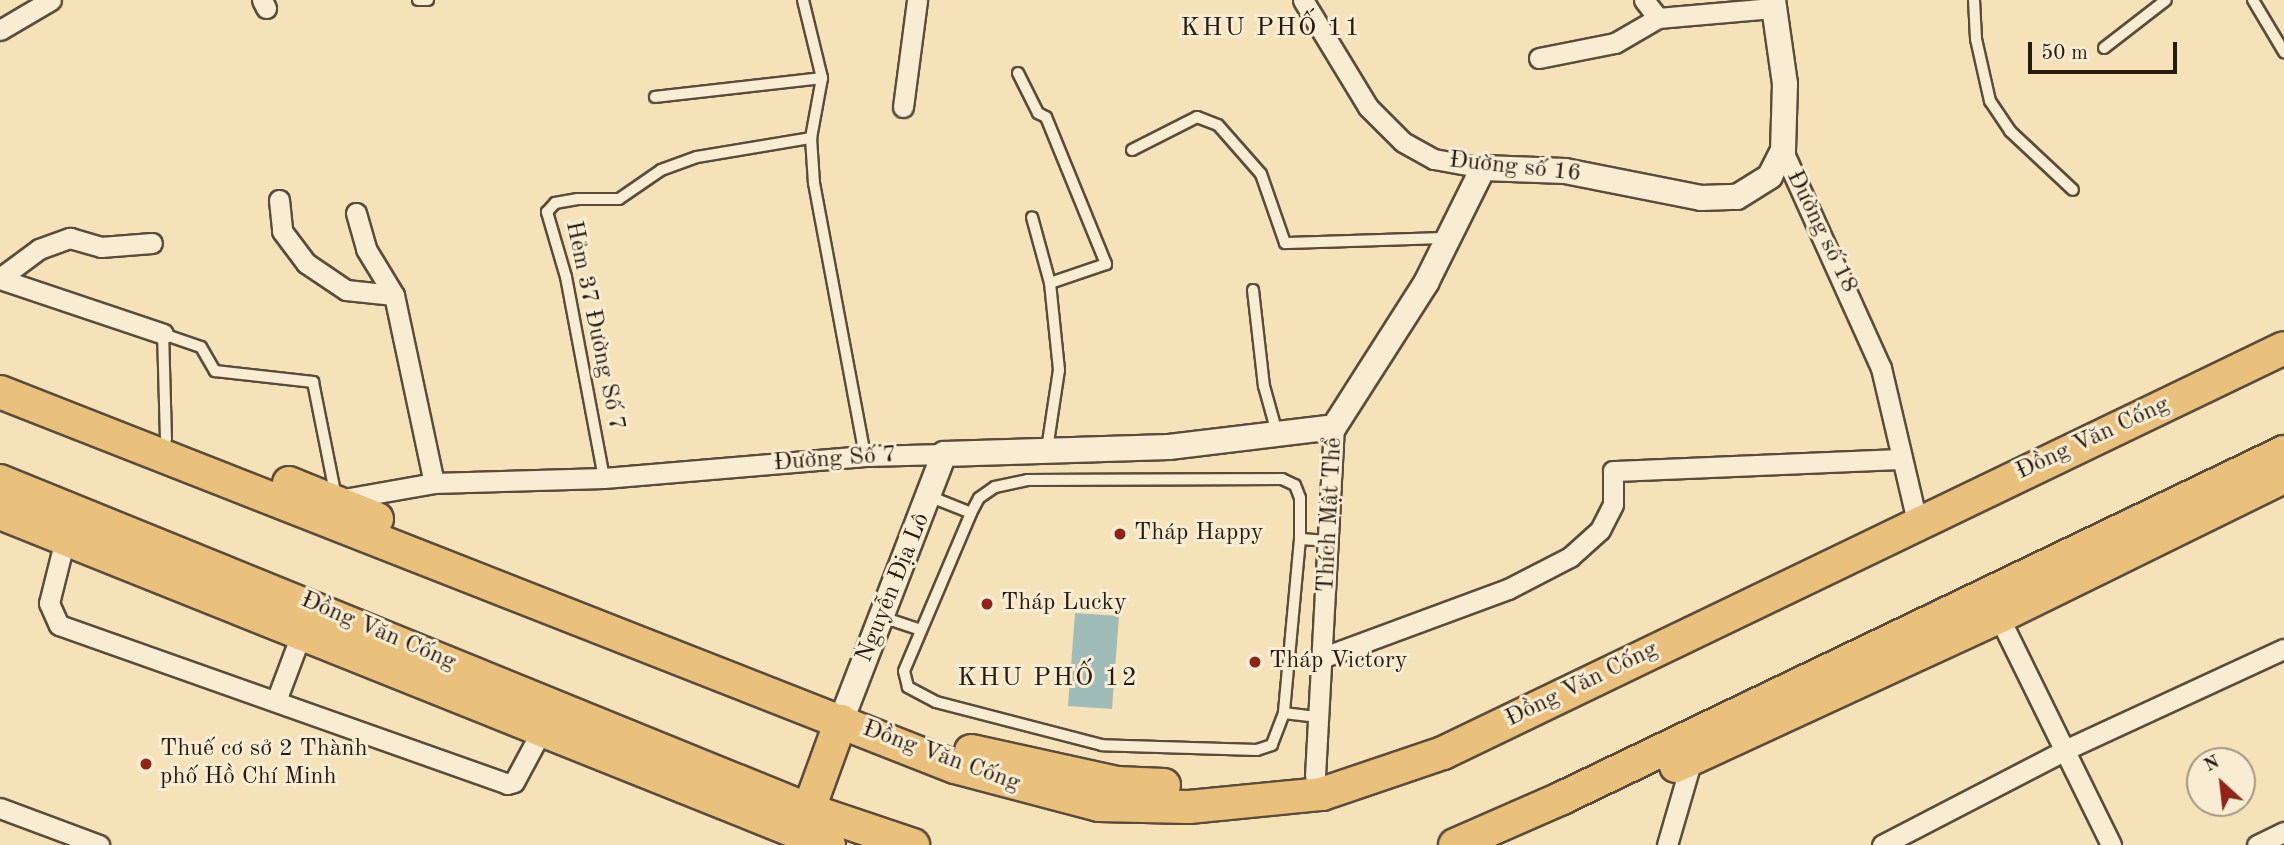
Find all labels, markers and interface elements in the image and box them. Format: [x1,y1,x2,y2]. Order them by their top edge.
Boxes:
district label: KHU PHỐ 11 [1181,13,1361,45]
scale bar [2032,28,2181,72]
text: 50 m [2041,43,2088,64]
street label: Đường số 16 [1448,147,1582,189]
street label: Đường số 18 [1779,166,1863,298]
street label: Hẻm 37 Đường Số 7 [558,219,630,433]
street label: Đồng Văn Cống [2012,391,2174,487]
street label: Thích Mật Thể [1313,437,1349,593]
street label: Đường Số 7 [773,441,897,479]
street label: Nguyễn Địa Lô [851,509,937,667]
place label: Tháp Happy [1134,520,1264,548]
marker: Tháp Happy [1112,526,1128,542]
street label: Đồng Văn Cống [296,586,460,678]
place label: Tháp Lucky [1001,590,1127,618]
marker: Tháp Lucky [979,596,995,612]
street label: Đồng Văn Cống [1501,636,1663,734]
place label: Tháp Victory [1269,648,1407,676]
marker: Tháp Victory [1247,654,1263,670]
district label: KHU PHỐ 12 [958,663,1138,695]
street label: Đồng Văn Cống [858,715,1024,799]
place label: Thuế cơ sở 2 Thành phố Hồ Chí Minh [160,736,368,792]
north arrow [2186,747,2256,817]
text: N [2201,753,2223,776]
marker: Thuế cơ sở 2 Thành phố Hồ Chí Minh [138,756,154,772]

